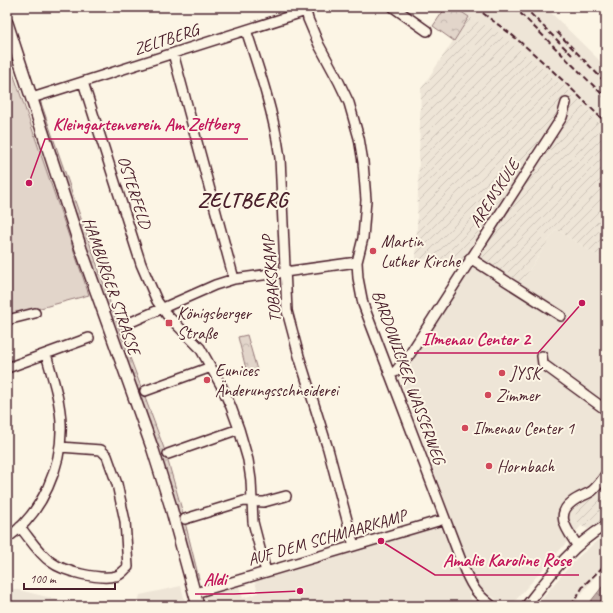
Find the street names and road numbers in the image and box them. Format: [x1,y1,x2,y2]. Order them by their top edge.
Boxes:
street label: ZELTBERG [131,18,204,60]
street label: OSTERFELD [113,153,157,233]
street label: ARENSKULE [465,154,525,231]
street label: HAMBURGER STRASSE [78,215,146,360]
street label: TOBAKSKAMP [257,233,286,323]
street label: BARDOWICKER WASSERWEG [367,287,450,469]
street label: AUF DEM SCHMAARKAMP [245,504,411,570]

